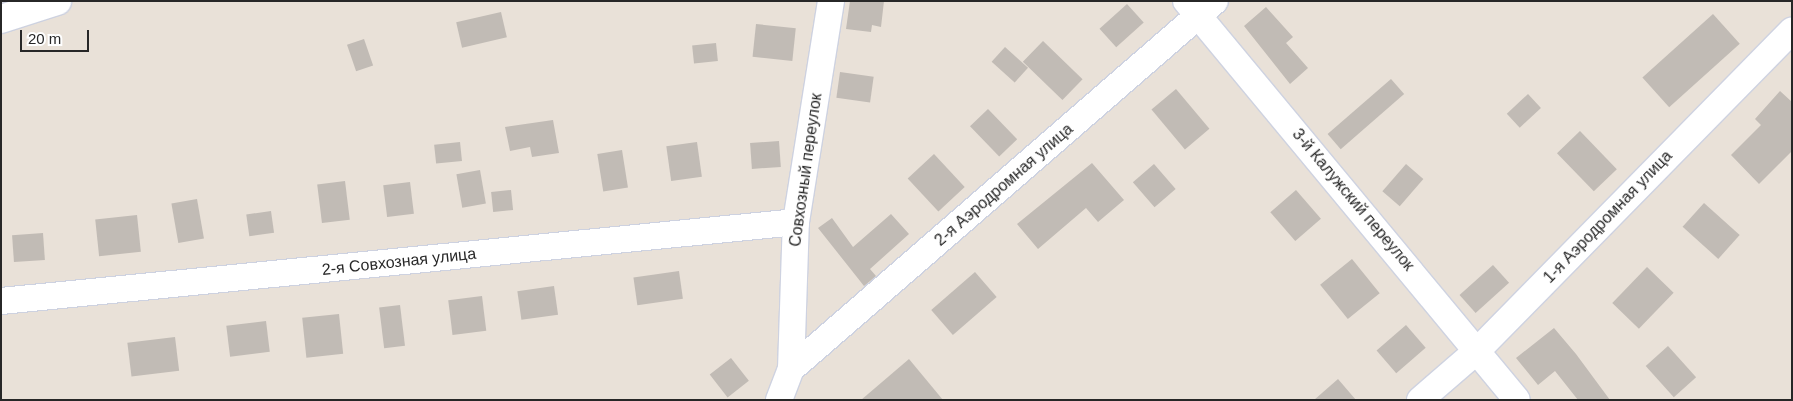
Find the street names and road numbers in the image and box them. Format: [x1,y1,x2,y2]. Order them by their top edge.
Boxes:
street label: Совхозный переулок [786,92,826,248]
street label: 2-я Аэродромная улица [931,120,1077,250]
street label: 3-й Калужский переулок [1288,125,1418,275]
street label: 1-я Аэродромная улица [1540,147,1676,287]
street label: 2-я Совхозная улица [321,244,477,280]

